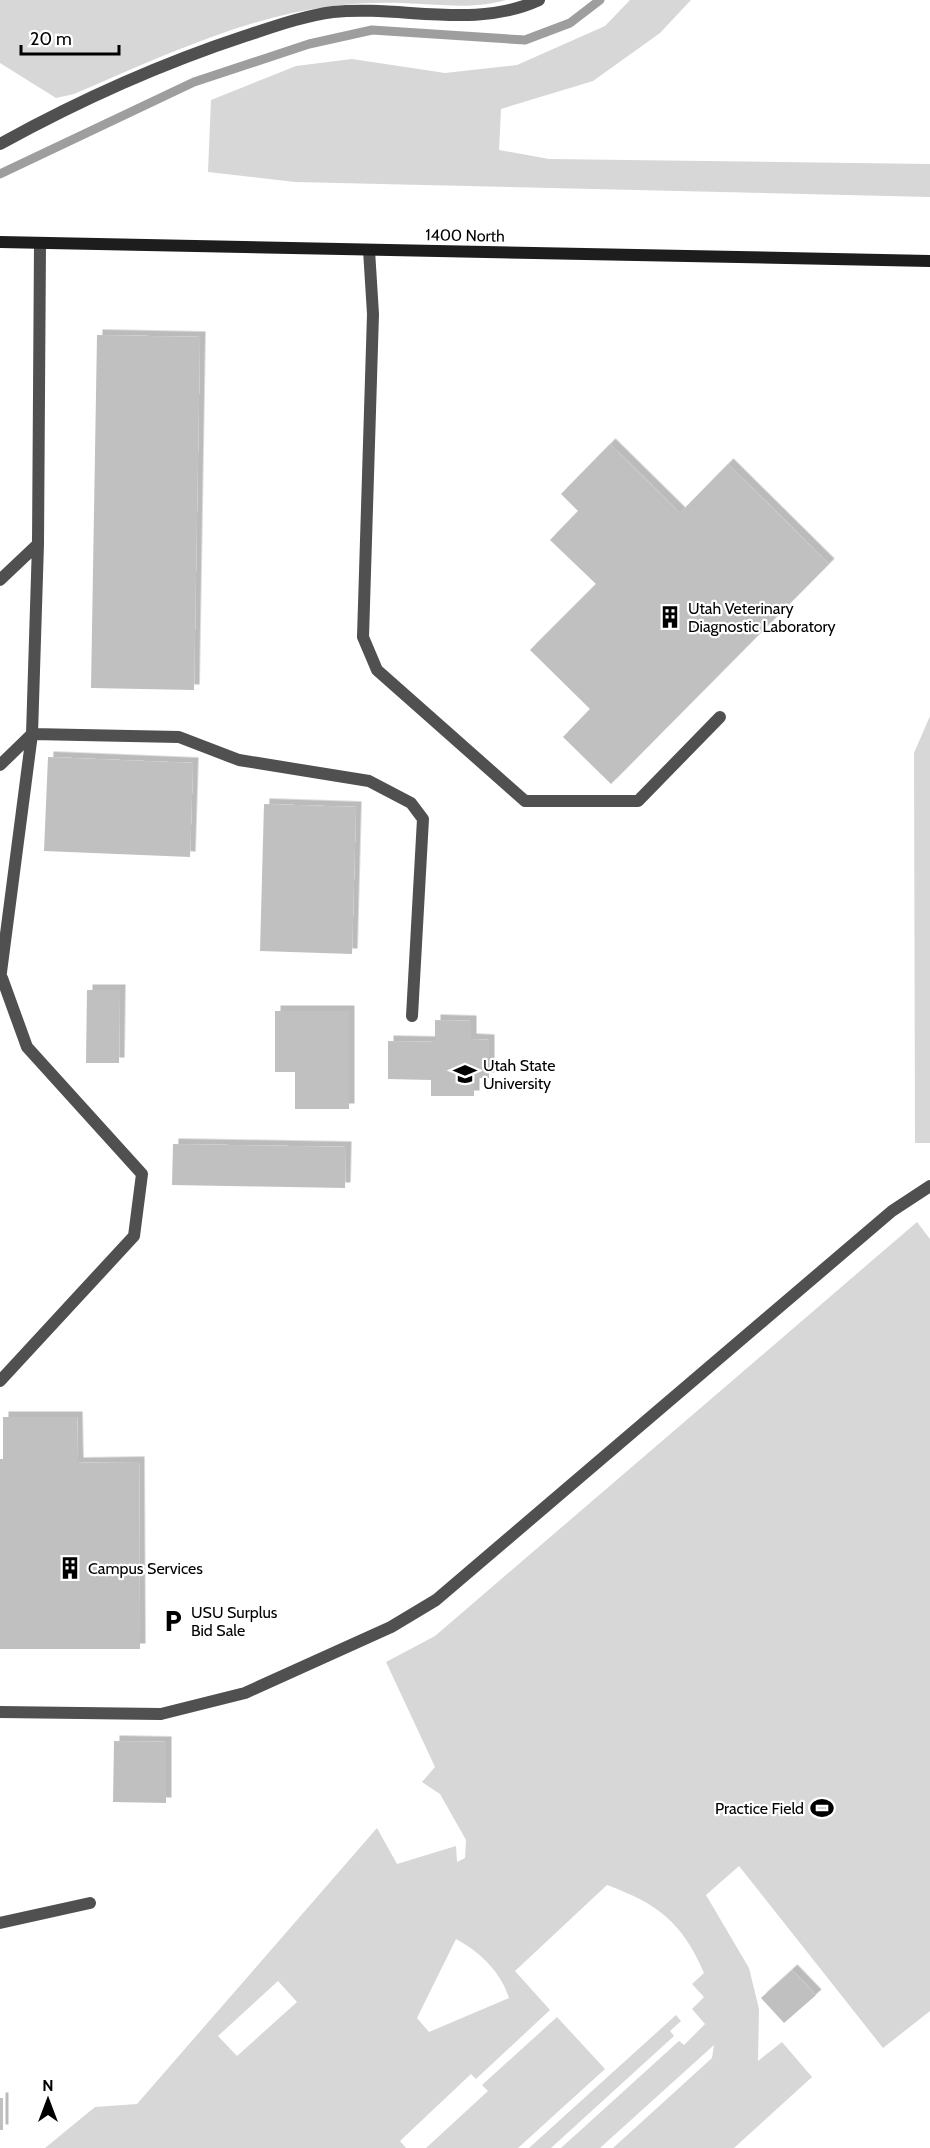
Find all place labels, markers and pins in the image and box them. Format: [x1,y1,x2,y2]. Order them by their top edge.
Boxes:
place label: Utah Veterinary Diagnostic Laboratory [688,599,836,636]
building icon: Utah Veterinary Diagnostic Laboratory [657,604,683,630]
place label: Utah State University [483,1056,555,1093]
school or university icon: Utah State University [452,1061,478,1087]
building icon: Campus Services [57,1555,83,1581]
place label: Campus Services [88,1559,203,1578]
place label: USU Surplus Bid Sale [191,1603,278,1640]
parking icon: USU Surplus Bid Sale [160,1608,186,1634]
sports icon: Practice Field [809,1795,835,1821]
place label: Practice Field [715,1799,804,1818]

